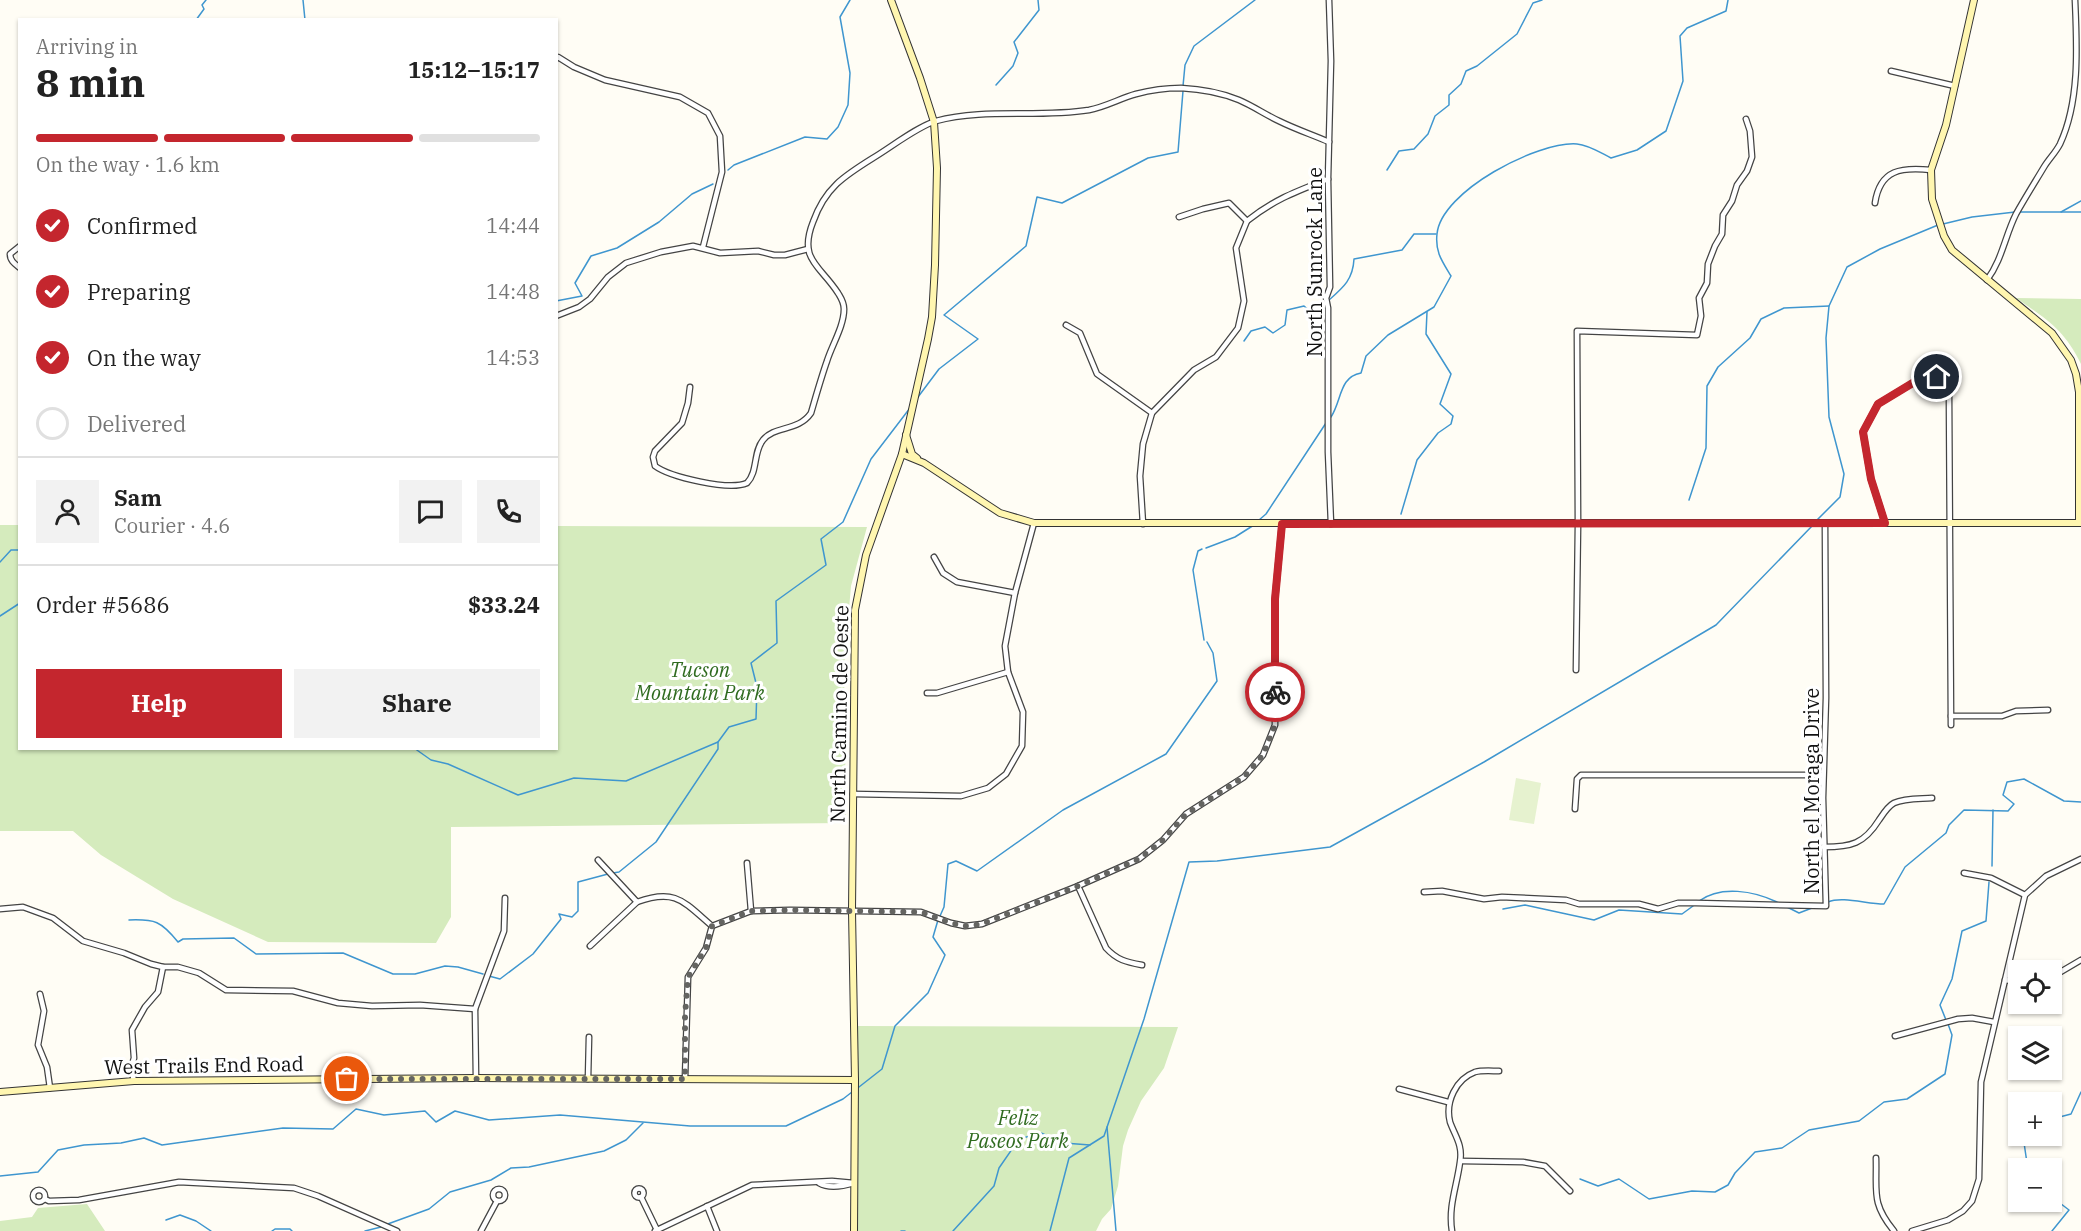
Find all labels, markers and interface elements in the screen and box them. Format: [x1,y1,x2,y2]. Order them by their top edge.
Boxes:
text: Arriving in [36,33,138,60]
text: 15:12–15:17 [408,55,540,84]
text: 8 min [36,57,145,108]
text: On the way · 1.6 km [36,151,220,178]
street label: North Sunrock Lane [1301,167,1328,357]
icon: check [36,209,69,242]
text: Confirmed [87,211,198,240]
text: 14:44 [486,212,540,239]
icon: check [36,275,69,308]
text: Preparing [87,277,191,306]
text: 14:48 [486,278,540,305]
icon: check [36,341,69,374]
text: On the way [87,343,201,372]
text: 14:53 [486,344,540,371]
pin [1911,351,1962,402]
icon: home [1920,360,1953,393]
text: Delivered [87,409,186,438]
button: person [36,480,99,543]
button: chat [399,480,462,543]
button: phone [477,480,540,543]
text: Sam [114,483,162,512]
text: Courier · 4.6 [114,512,230,539]
text: Order #5686 [36,590,170,619]
text: $33.24 [468,590,540,619]
street label: North Camino de Oeste [824,605,854,823]
park label: Tucson Mountain Park [634,656,765,706]
courier [1245,662,1305,722]
button: Help [36,669,282,738]
button: Share [294,669,540,738]
icon: bike [1259,676,1292,709]
street label: North el Moraga Drive [1798,688,1825,894]
map controls [2008,960,2062,1212]
button: locate [2008,960,2062,1014]
button: layers [2008,1026,2062,1080]
street label: West Trails End Road [104,1050,304,1080]
pin [321,1053,372,1104]
icon: bag [330,1062,363,1095]
button: + [2008,1092,2062,1146]
park label: Feliz Paseos Park [966,1104,1069,1154]
button: − [2008,1158,2062,1212]

